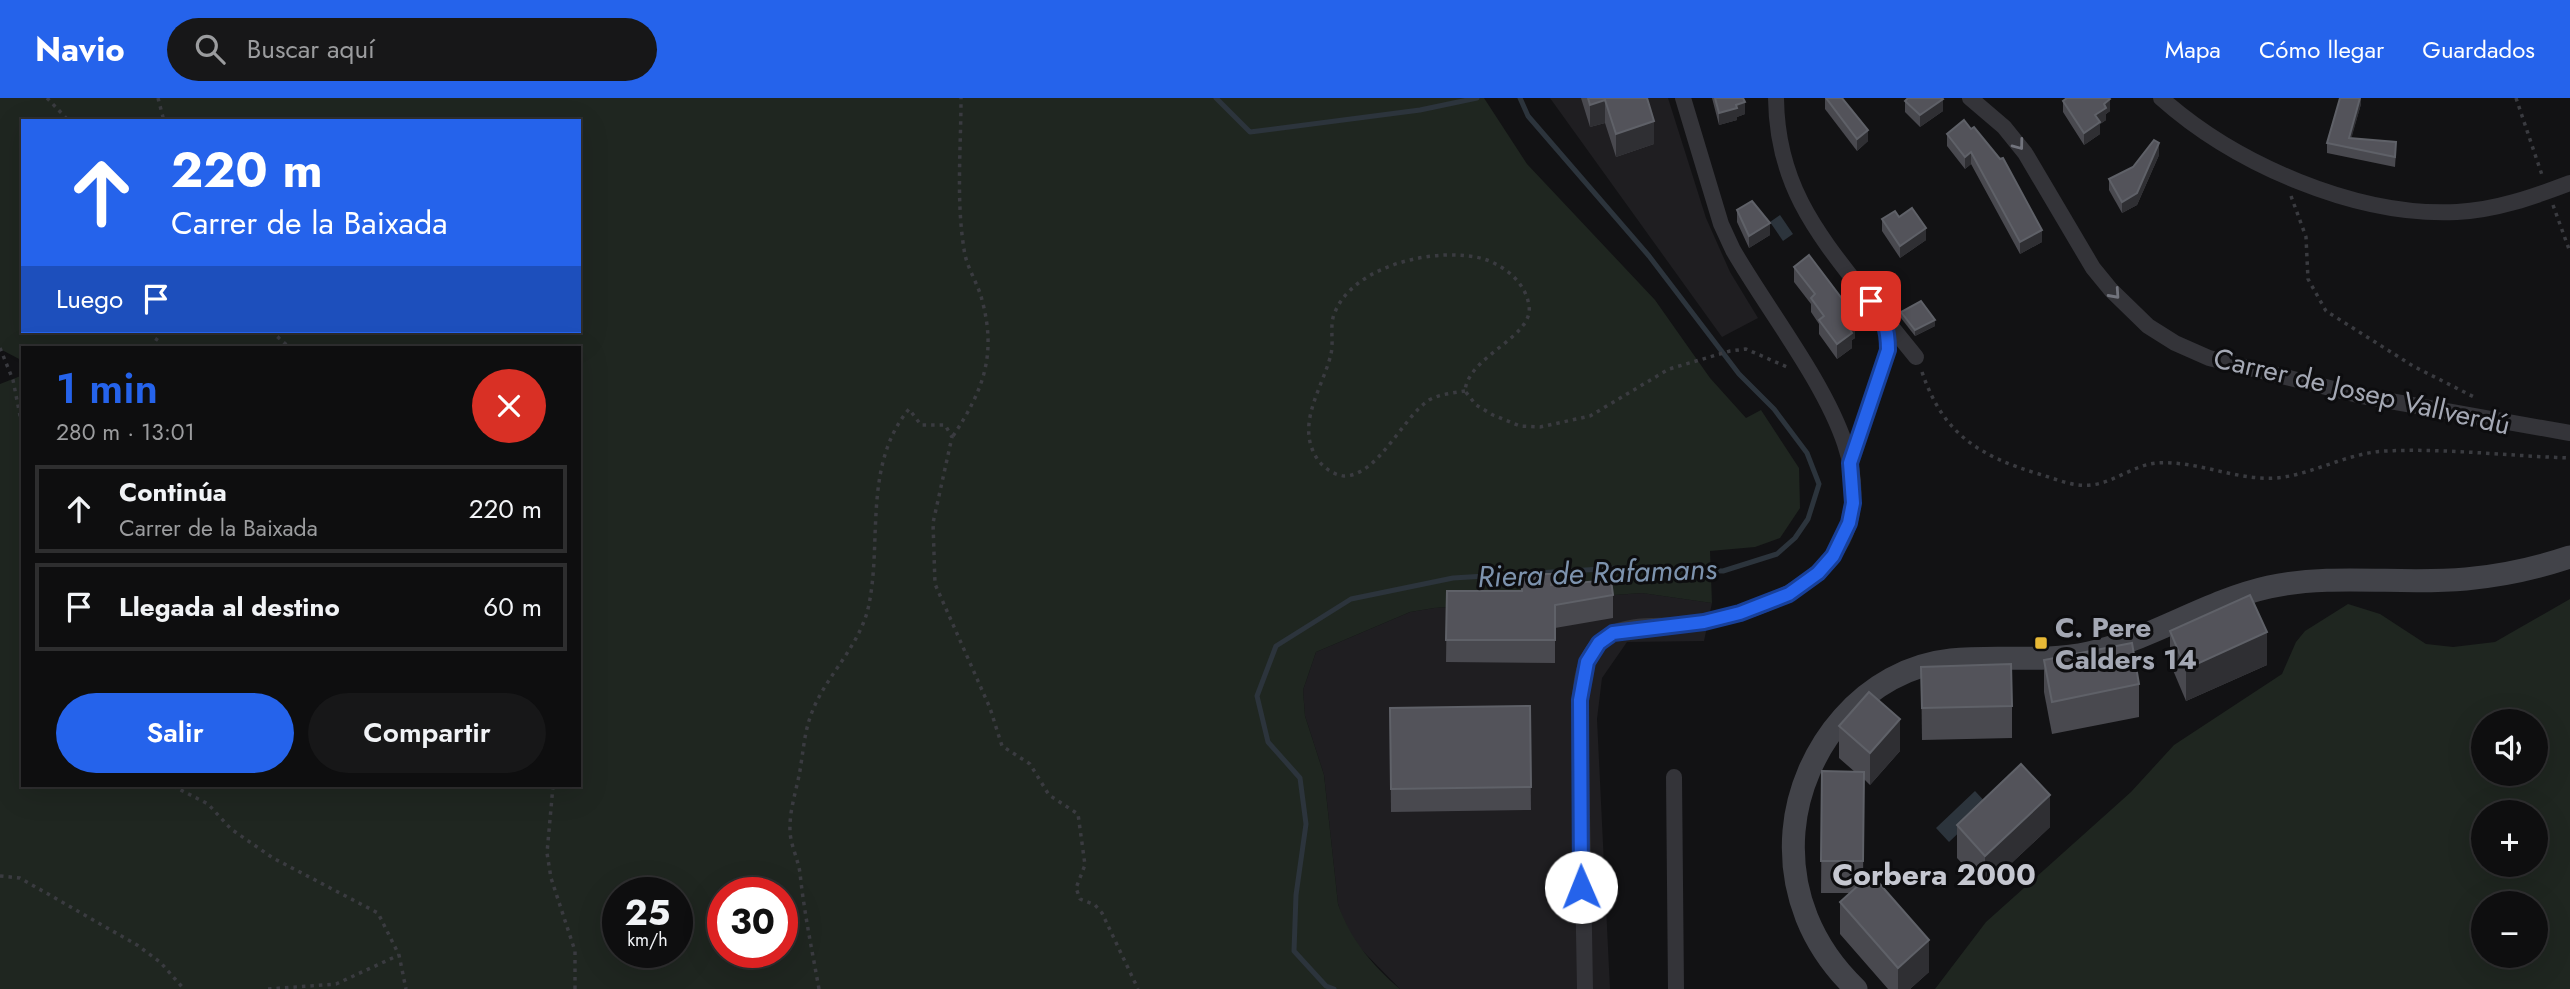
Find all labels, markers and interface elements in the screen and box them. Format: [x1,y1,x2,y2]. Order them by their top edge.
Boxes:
search box [167,18,657,81]
text: Navio [35,26,125,73]
icon: search [191,30,229,68]
text: Buscar aquí [247,30,375,68]
text: Mapa [2165,32,2221,67]
text: Cómo llegar [2259,32,2384,67]
text: Guardados [2422,32,2535,67]
text: 220 m [171,135,323,205]
one-way arrow [2011,138,2023,150]
icon: ahead [56,147,147,238]
text: Carrer de la Baixada [171,200,448,246]
pin [1841,271,1901,331]
text: Luego [56,280,123,318]
icon: arrive [137,280,175,318]
icon: arrive [1852,282,1890,320]
one-way arrow [2107,286,2120,299]
street label: Carrer de Josep Vallverdú [2209,337,2514,446]
text: 1 min [56,358,158,419]
button: close [472,369,546,443]
text: 280 m · 13:01 [56,415,195,449]
text: Continúa [119,473,227,511]
icon: ahead [60,490,98,528]
text: 220 m [469,490,542,528]
text: Carrer de la Baixada [119,511,318,545]
water label: Riera de Rafamans [1477,547,1718,598]
icon: arrive [60,588,98,626]
text: Llegada al destino [119,588,340,626]
text: 60 m [483,588,542,626]
place label: C. Pere Calders 14 [2055,607,2197,680]
marker: C. Pere Calders 14 [2033,635,2049,651]
button: Salir [56,693,294,773]
button: Compartir [308,693,546,773]
map controls [2471,709,2548,968]
button: sound [2471,709,2548,786]
button: + [2471,800,2548,877]
position arrow [1544,850,1618,924]
district label: Corbera 2000 [1832,853,2036,896]
speed limit sign: 30 [707,877,798,968]
text: 25 [625,888,670,938]
button: − [2471,891,2548,968]
text: km/h [627,927,668,953]

